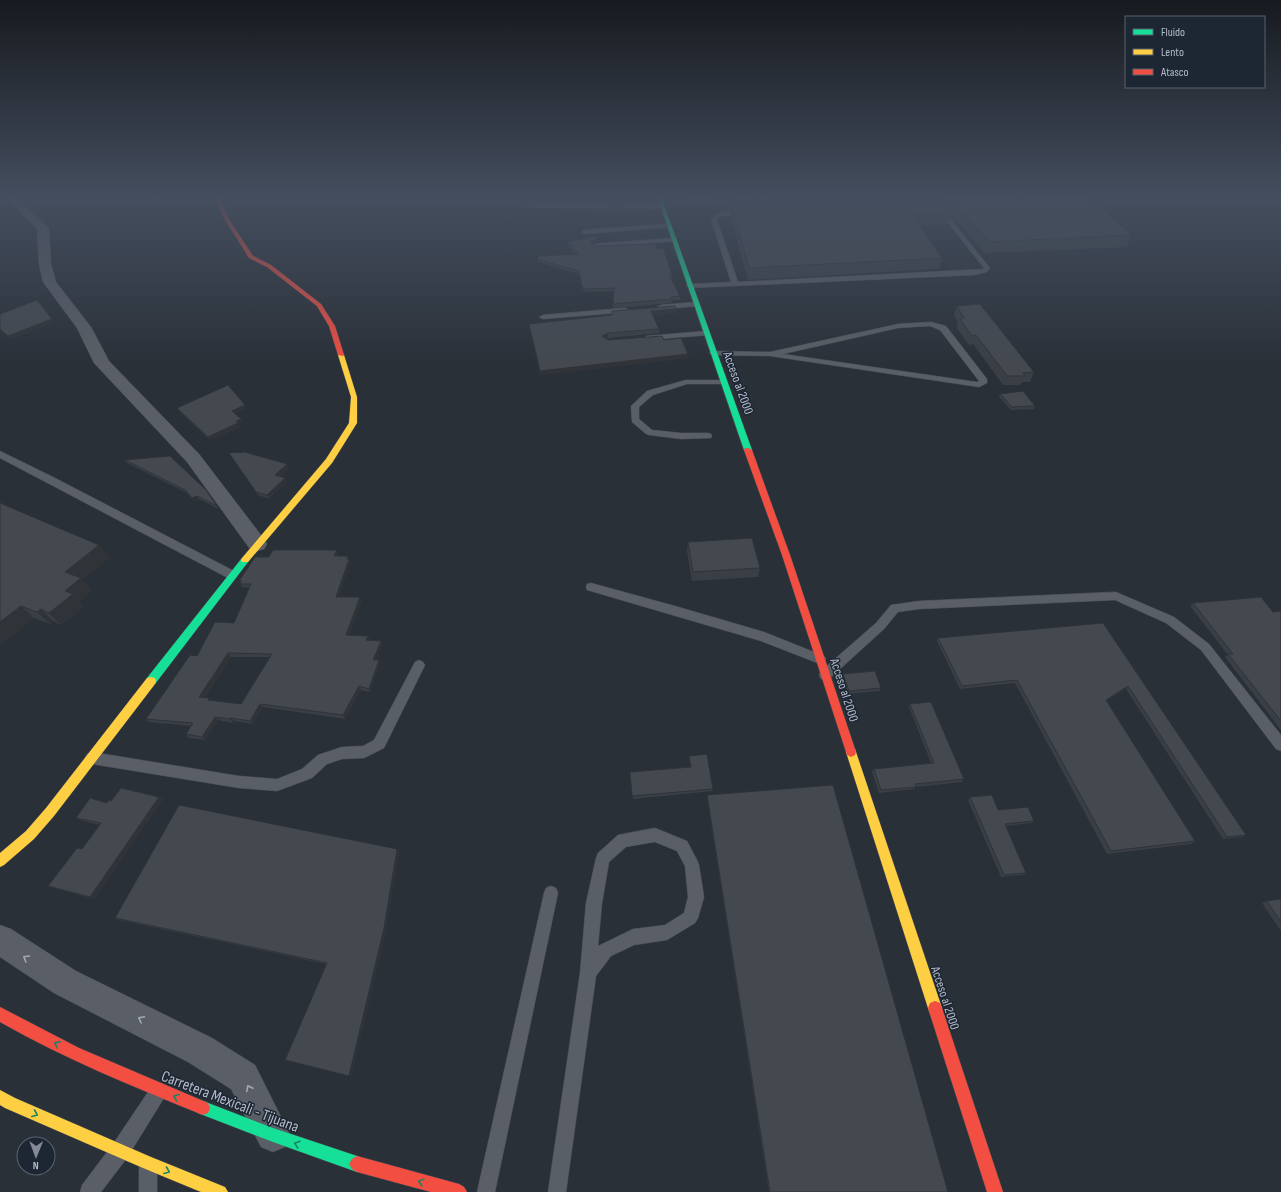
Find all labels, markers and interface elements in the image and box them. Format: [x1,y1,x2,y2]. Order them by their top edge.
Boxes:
legend [1125,16,1265,88]
text: Fluido [1161,25,1185,40]
text: Lento [1161,45,1184,60]
text: Atasco [1160,65,1188,80]
street label: Acceso al 2000 [719,348,757,417]
street label: Acceso al 2000 [826,655,862,724]
one-way arrow [23,956,30,963]
street label: Acceso al 2000 [927,963,963,1032]
one-way arrow [138,1017,145,1024]
one-way arrow [54,1041,61,1049]
street label: Carretera Mexicali - Tijuana [159,1067,301,1137]
one-way arrow [246,1085,254,1092]
one-way arrow [172,1094,179,1102]
one-way arrow [31,1109,38,1117]
north arrow [16,1136,56,1176]
one-way arrow [294,1140,301,1148]
text: N [33,1159,39,1172]
one-way arrow [164,1166,171,1174]
one-way arrow [418,1178,425,1187]

